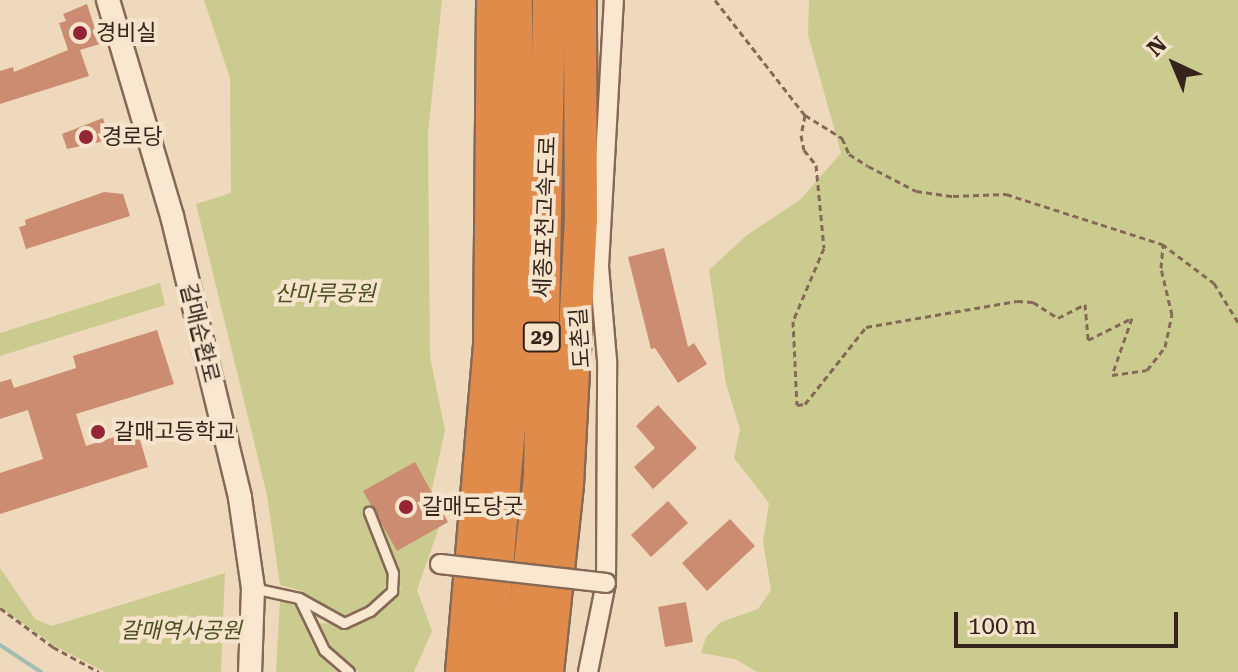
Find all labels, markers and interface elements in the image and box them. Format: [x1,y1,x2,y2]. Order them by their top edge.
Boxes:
place label: 경비실 [96,20,157,46]
marker: 경비실 [71,24,89,42]
north arrow [1134,24,1214,104]
text: N [1142,32,1172,61]
place label: 경로당 [102,124,163,150]
marker: 경로당 [77,128,95,146]
street label: 세종포천고속도로 [529,136,561,298]
street label: 갈매순환로 [175,281,225,385]
park label: 산마루공원 [274,281,376,307]
street label: 도촌길 [565,307,595,369]
road number: 29 [522,321,562,353]
place label: 갈매고등학교 [114,419,235,445]
marker: 갈매고등학교 [89,423,107,441]
place label: 갈매도당굿 [422,494,523,520]
marker: 갈매도당굿 [397,498,415,516]
scale bar [958,596,1182,646]
text: 100 m [968,612,1036,640]
park label: 갈매역사공원 [120,618,242,644]

